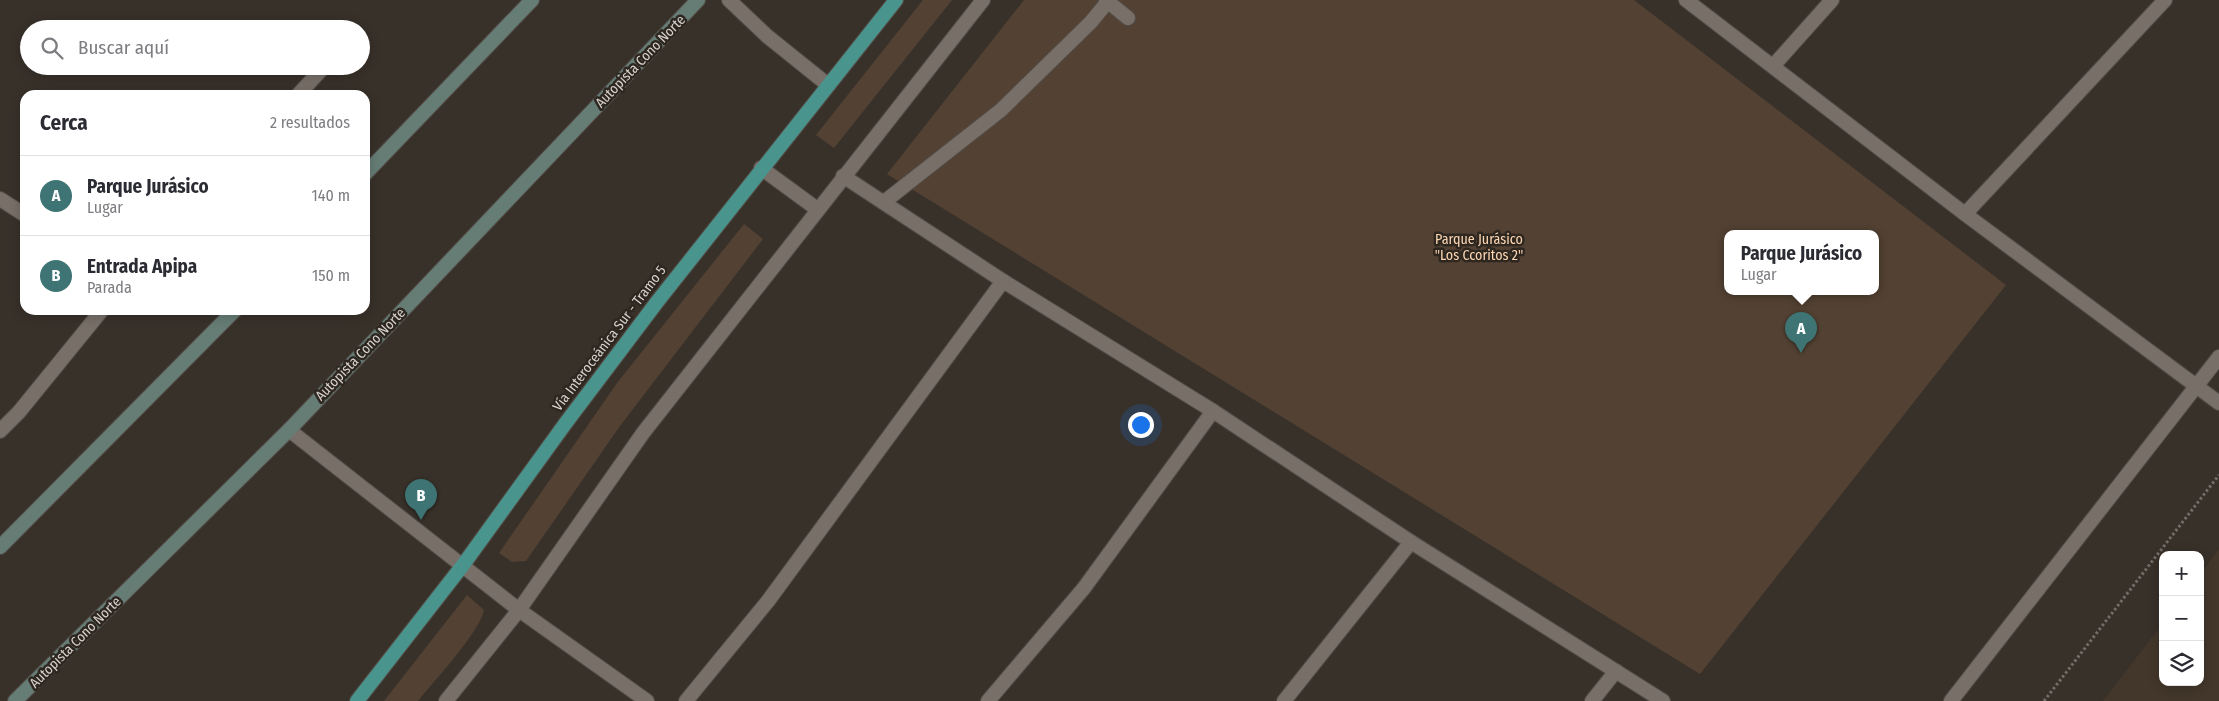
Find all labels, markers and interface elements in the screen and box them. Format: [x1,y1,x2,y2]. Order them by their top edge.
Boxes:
street label: Autopista Cono Norte [592,11,689,111]
search box [20,20,370,75]
icon: search [38,34,66,62]
text: Buscar aquí [78,36,169,59]
text: Cerca [40,110,88,136]
text: 2 resultados [270,113,350,132]
text: Parque Jurásico [87,175,209,198]
text: A [52,186,60,205]
text: 140 m [312,186,350,205]
text: Lugar [87,198,123,217]
popup [1724,230,1879,295]
park label: Parque Jurásico "Los Ccoritos 2" [1435,231,1523,264]
text: Parque Jurásico [1741,242,1862,265]
text: Entrada Apipa [87,255,197,278]
street label: Vía Interoceánica Sur - Tramo 5 [549,262,670,414]
text: Lugar [1741,265,1777,284]
text: B [52,266,60,285]
text: 150 m [312,266,350,285]
text: Parada [87,278,132,297]
street label: Autopista Cono Norte [312,304,409,404]
pin: A [1785,312,1817,353]
your location [1128,412,1154,438]
pin: B [405,479,437,520]
map controls [2159,551,2204,686]
button: + [2159,551,2204,596]
street label: Autopista Cono Norte [26,593,125,692]
button: − [2159,596,2204,641]
button: layers [2159,641,2204,686]

